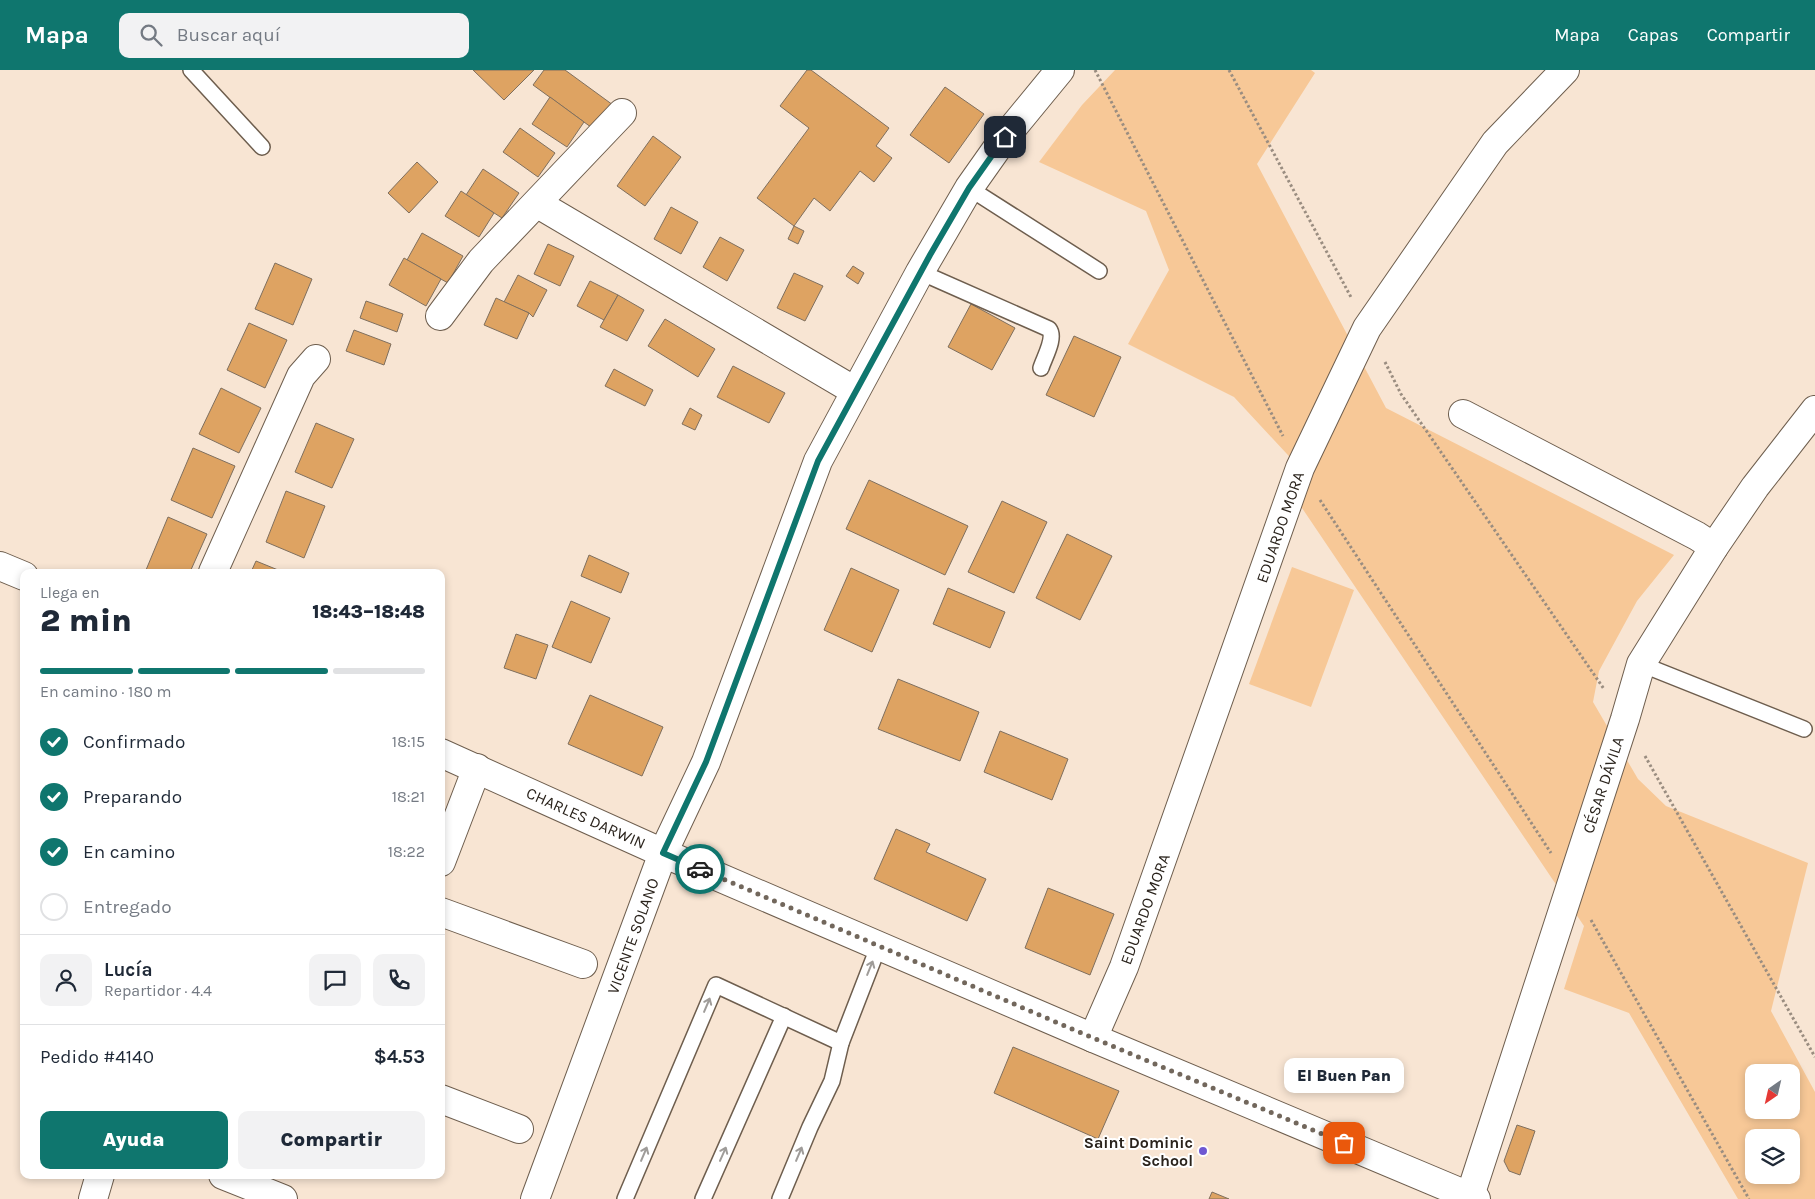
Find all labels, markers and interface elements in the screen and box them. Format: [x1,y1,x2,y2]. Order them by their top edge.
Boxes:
search box [119,13,469,58]
text: Mapa [25,21,89,49]
icon: search [137,21,165,49]
text: Buscar aquí [177,24,280,46]
text: Mapa [1554,24,1600,46]
text: Capas [1628,24,1679,46]
text: Compartir [1707,24,1790,46]
pin [984,116,1026,158]
icon: home [991,123,1019,151]
street label: EDUARDO MORA [1252,469,1308,585]
text: Llega en [40,583,100,602]
text: 18:43–18:48 [312,601,425,623]
text: 2 min [40,602,132,639]
text: En camino · 180 m [40,682,172,701]
icon: check [40,728,68,756]
text: Confirmado [83,731,185,753]
text: 18:15 [392,732,425,751]
street label: CÉSAR DÁVILA [1578,734,1628,836]
icon: check [40,783,68,811]
street label: CHARLES DARWIN [523,783,649,853]
text: Preparando [83,786,182,808]
text: 18:21 [392,787,425,806]
icon: check [40,838,68,866]
text: En camino [83,841,175,863]
text: 18:22 [388,842,425,861]
courier [675,844,725,894]
street label: EDUARDO MORA [1116,851,1174,967]
icon: car [686,855,714,883]
street label: VICENTE SOLANO [603,875,663,997]
text: Entregado [83,896,172,918]
button: person [40,954,92,1006]
button: chat [309,954,361,1006]
button: phone [373,954,425,1006]
text: Lucía [104,959,153,981]
one-way arrow [866,961,876,976]
text: Repartidor · 4.4 [104,981,212,1000]
one-way arrow [704,997,713,1012]
text: Pedido #4140 [40,1046,154,1068]
text: $4.53 [374,1046,425,1068]
callout: El Buen Pan [1284,1058,1404,1093]
north arrow [1745,1064,1800,1119]
map controls [1745,1064,1800,1184]
text: El Buen Pan [1297,1066,1391,1085]
button: Ayuda [40,1111,228,1169]
button: Compartir [238,1111,425,1169]
pin [1323,1122,1365,1164]
icon: bag [1330,1129,1358,1157]
button: layers [1745,1129,1800,1184]
place label: Saint Dominic School [1084,1133,1193,1170]
marker: Saint Dominic School [1197,1145,1209,1157]
one-way arrow [639,1147,649,1162]
one-way arrow [718,1147,728,1162]
one-way arrow [795,1147,804,1162]

